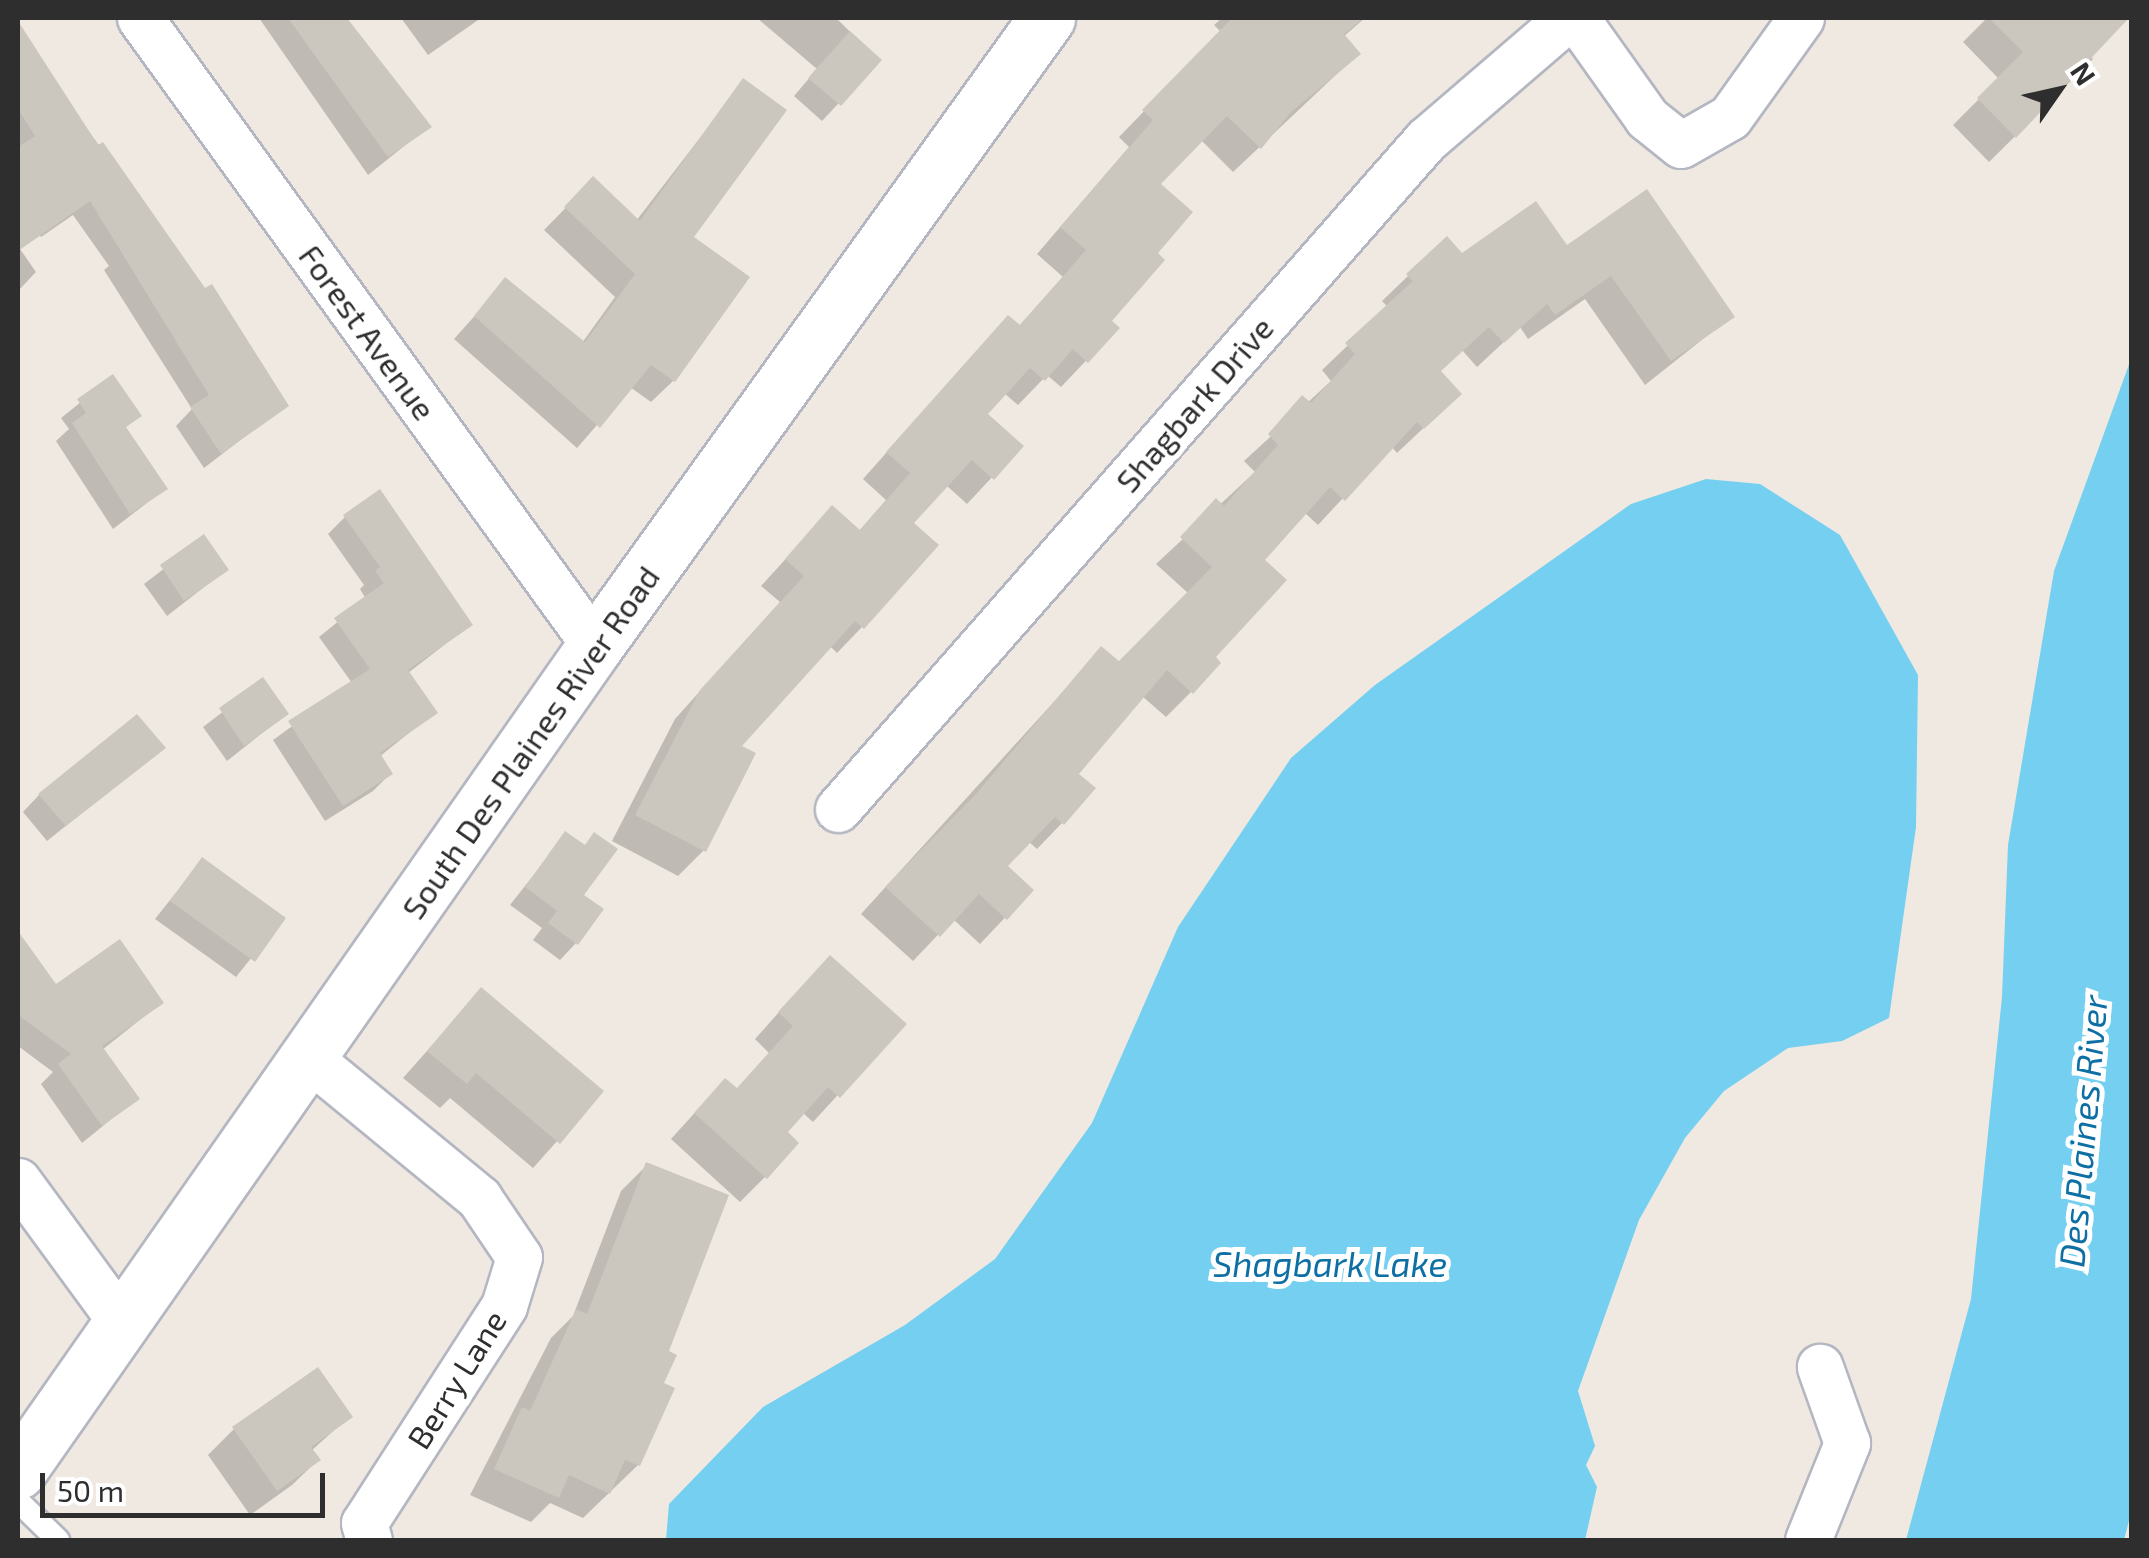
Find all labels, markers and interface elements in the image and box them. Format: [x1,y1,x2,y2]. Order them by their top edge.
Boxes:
north arrow [2009,40,2109,140]
text: N [2064,55,2104,91]
street label: Forest Avenue [292,237,444,427]
street label: Shagbark Drive [1107,308,1281,500]
street label: South Des Plaines River Road [393,558,667,926]
water label: Des Plaines River [2049,993,2115,1269]
water label: Shagbark Lake [1213,1242,1447,1284]
street label: Berry Lane [398,1302,514,1456]
scale bar [45,1453,330,1515]
text: 50 m [57,1472,124,1508]

